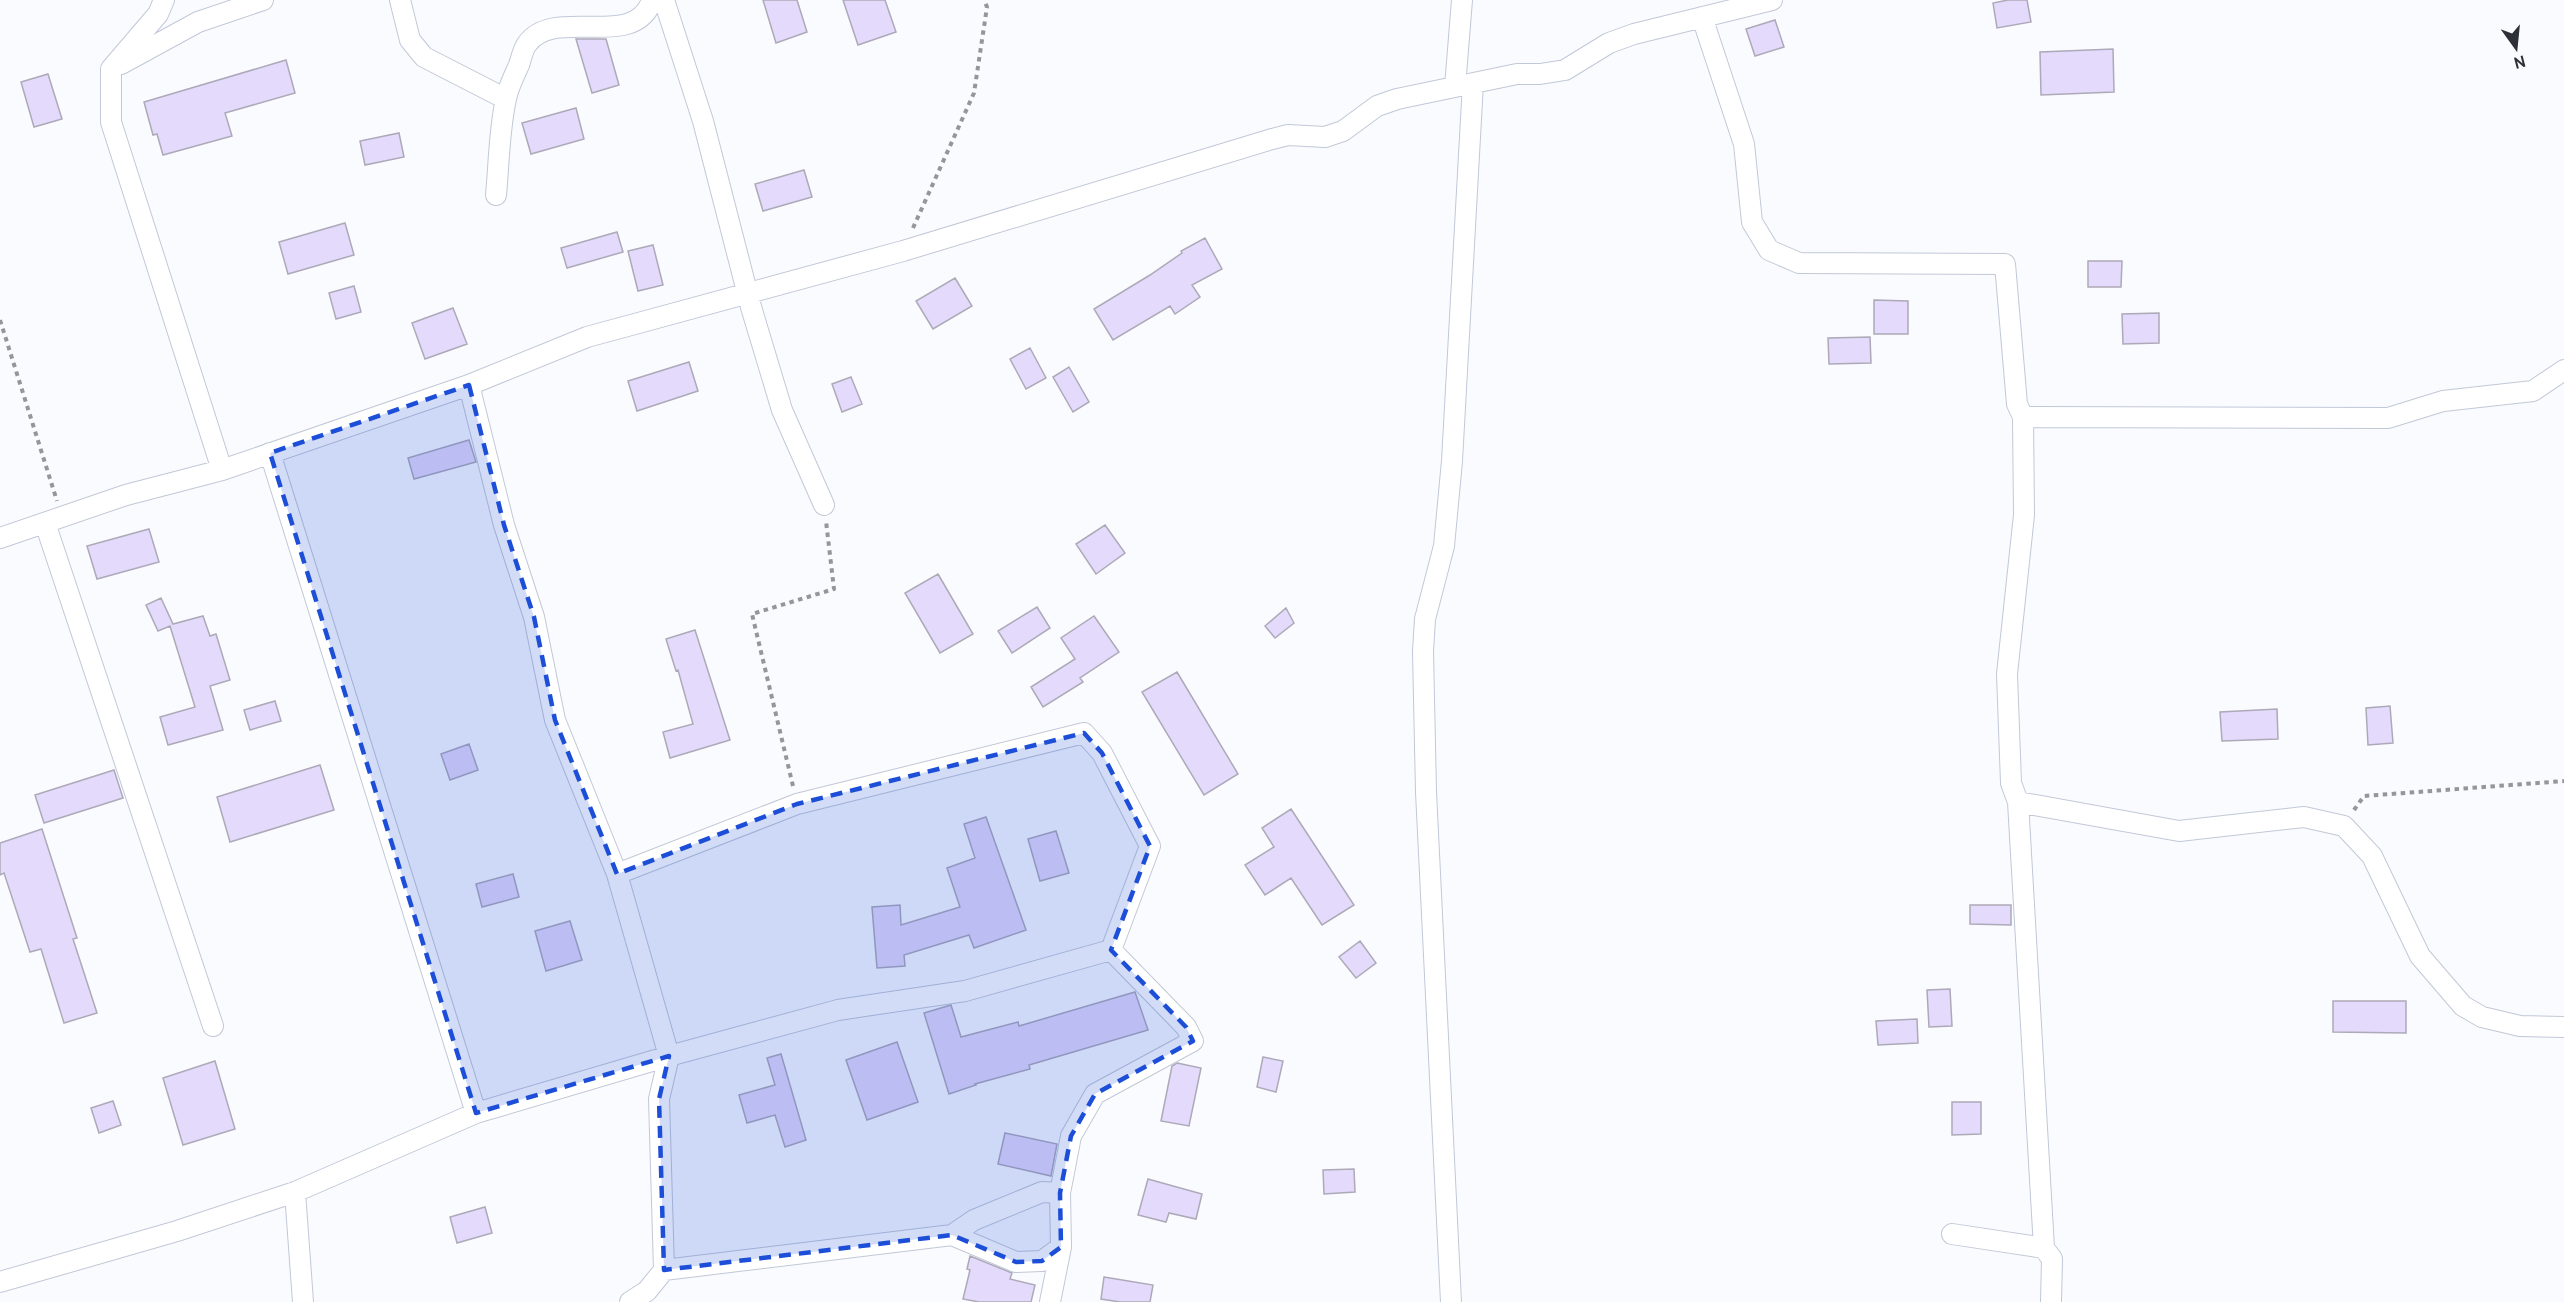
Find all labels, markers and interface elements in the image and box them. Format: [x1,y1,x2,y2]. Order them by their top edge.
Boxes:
north arrow [2486,18,2546,78]
text: N [2512,51,2528,73]

